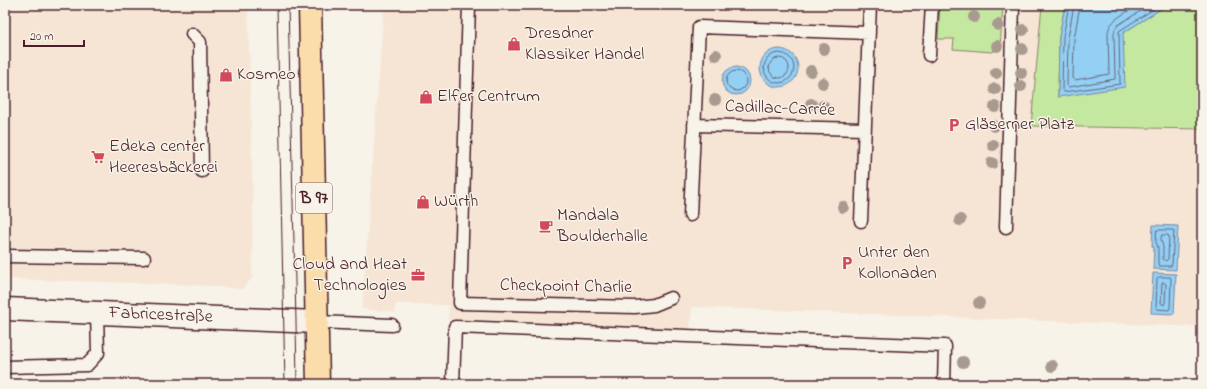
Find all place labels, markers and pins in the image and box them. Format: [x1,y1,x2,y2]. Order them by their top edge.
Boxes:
place label: Dresdner Klassiker Handel [524,21,644,68]
shop icon: Dresdner Klassiker Handel [506,36,522,52]
place label: Kosmeo [237,62,296,88]
shop icon: Kosmeo [218,67,234,83]
place label: Elfer Centrum [437,84,540,110]
shop icon: Elfer Centrum [418,89,434,105]
place label: Gläserner Platz [965,112,1074,138]
parking icon: Gläserner Platz [946,117,962,133]
place label: Edeka center Heeresbäckerei [109,134,218,181]
supermarket icon: Edeka center Heeresbäckerei [90,149,106,165]
place label: Würth [434,189,478,215]
shop icon: Würth [415,194,431,210]
place label: Mandala Boulderhalle [556,203,649,250]
cafe icon: Mandala Boulderhalle [538,218,554,234]
place label: Unter den Kollonaden [858,240,937,287]
place label: Cloud and Heat Technologies [292,252,407,300]
parking icon: Unter den Kollonaden [839,255,855,271]
office icon: Cloud and Heat Technologies [410,267,426,283]

